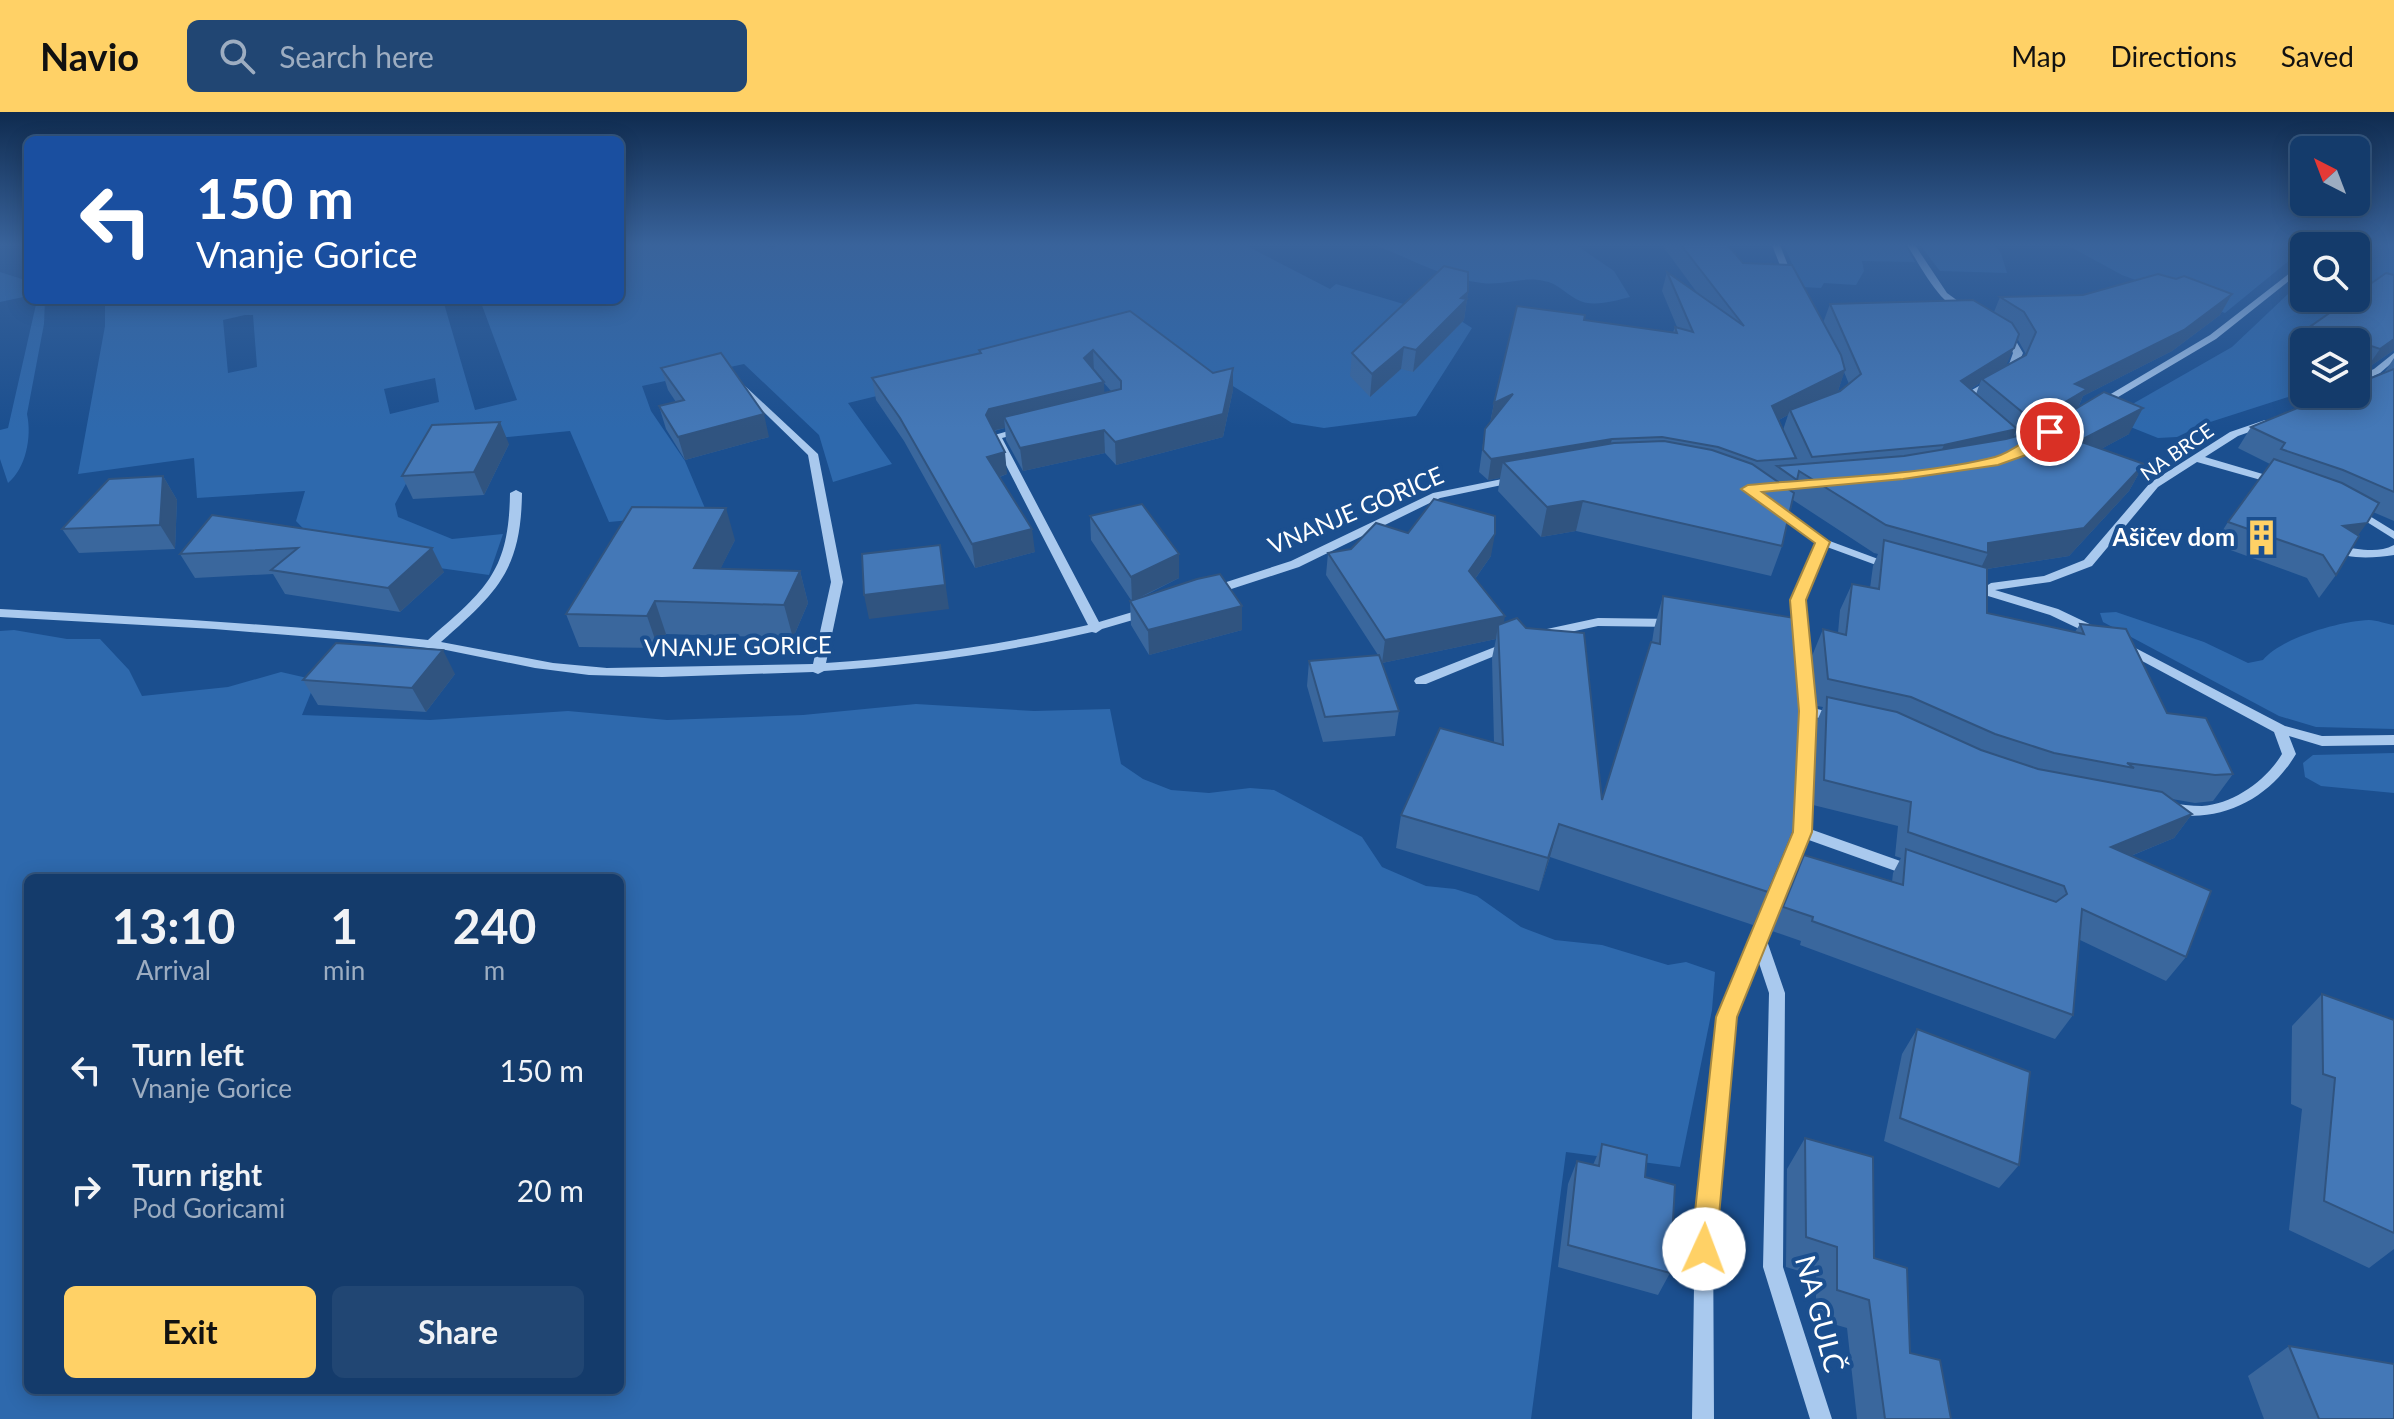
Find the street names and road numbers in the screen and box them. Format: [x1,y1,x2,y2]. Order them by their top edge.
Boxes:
street label: NA BRCE [2135,417,2218,485]
street label: VNANJE GORICE [1263,460,1447,560]
street label: VNANJE GORICE [644,629,832,662]
street label: NA GULČ [1789,1251,1853,1376]

